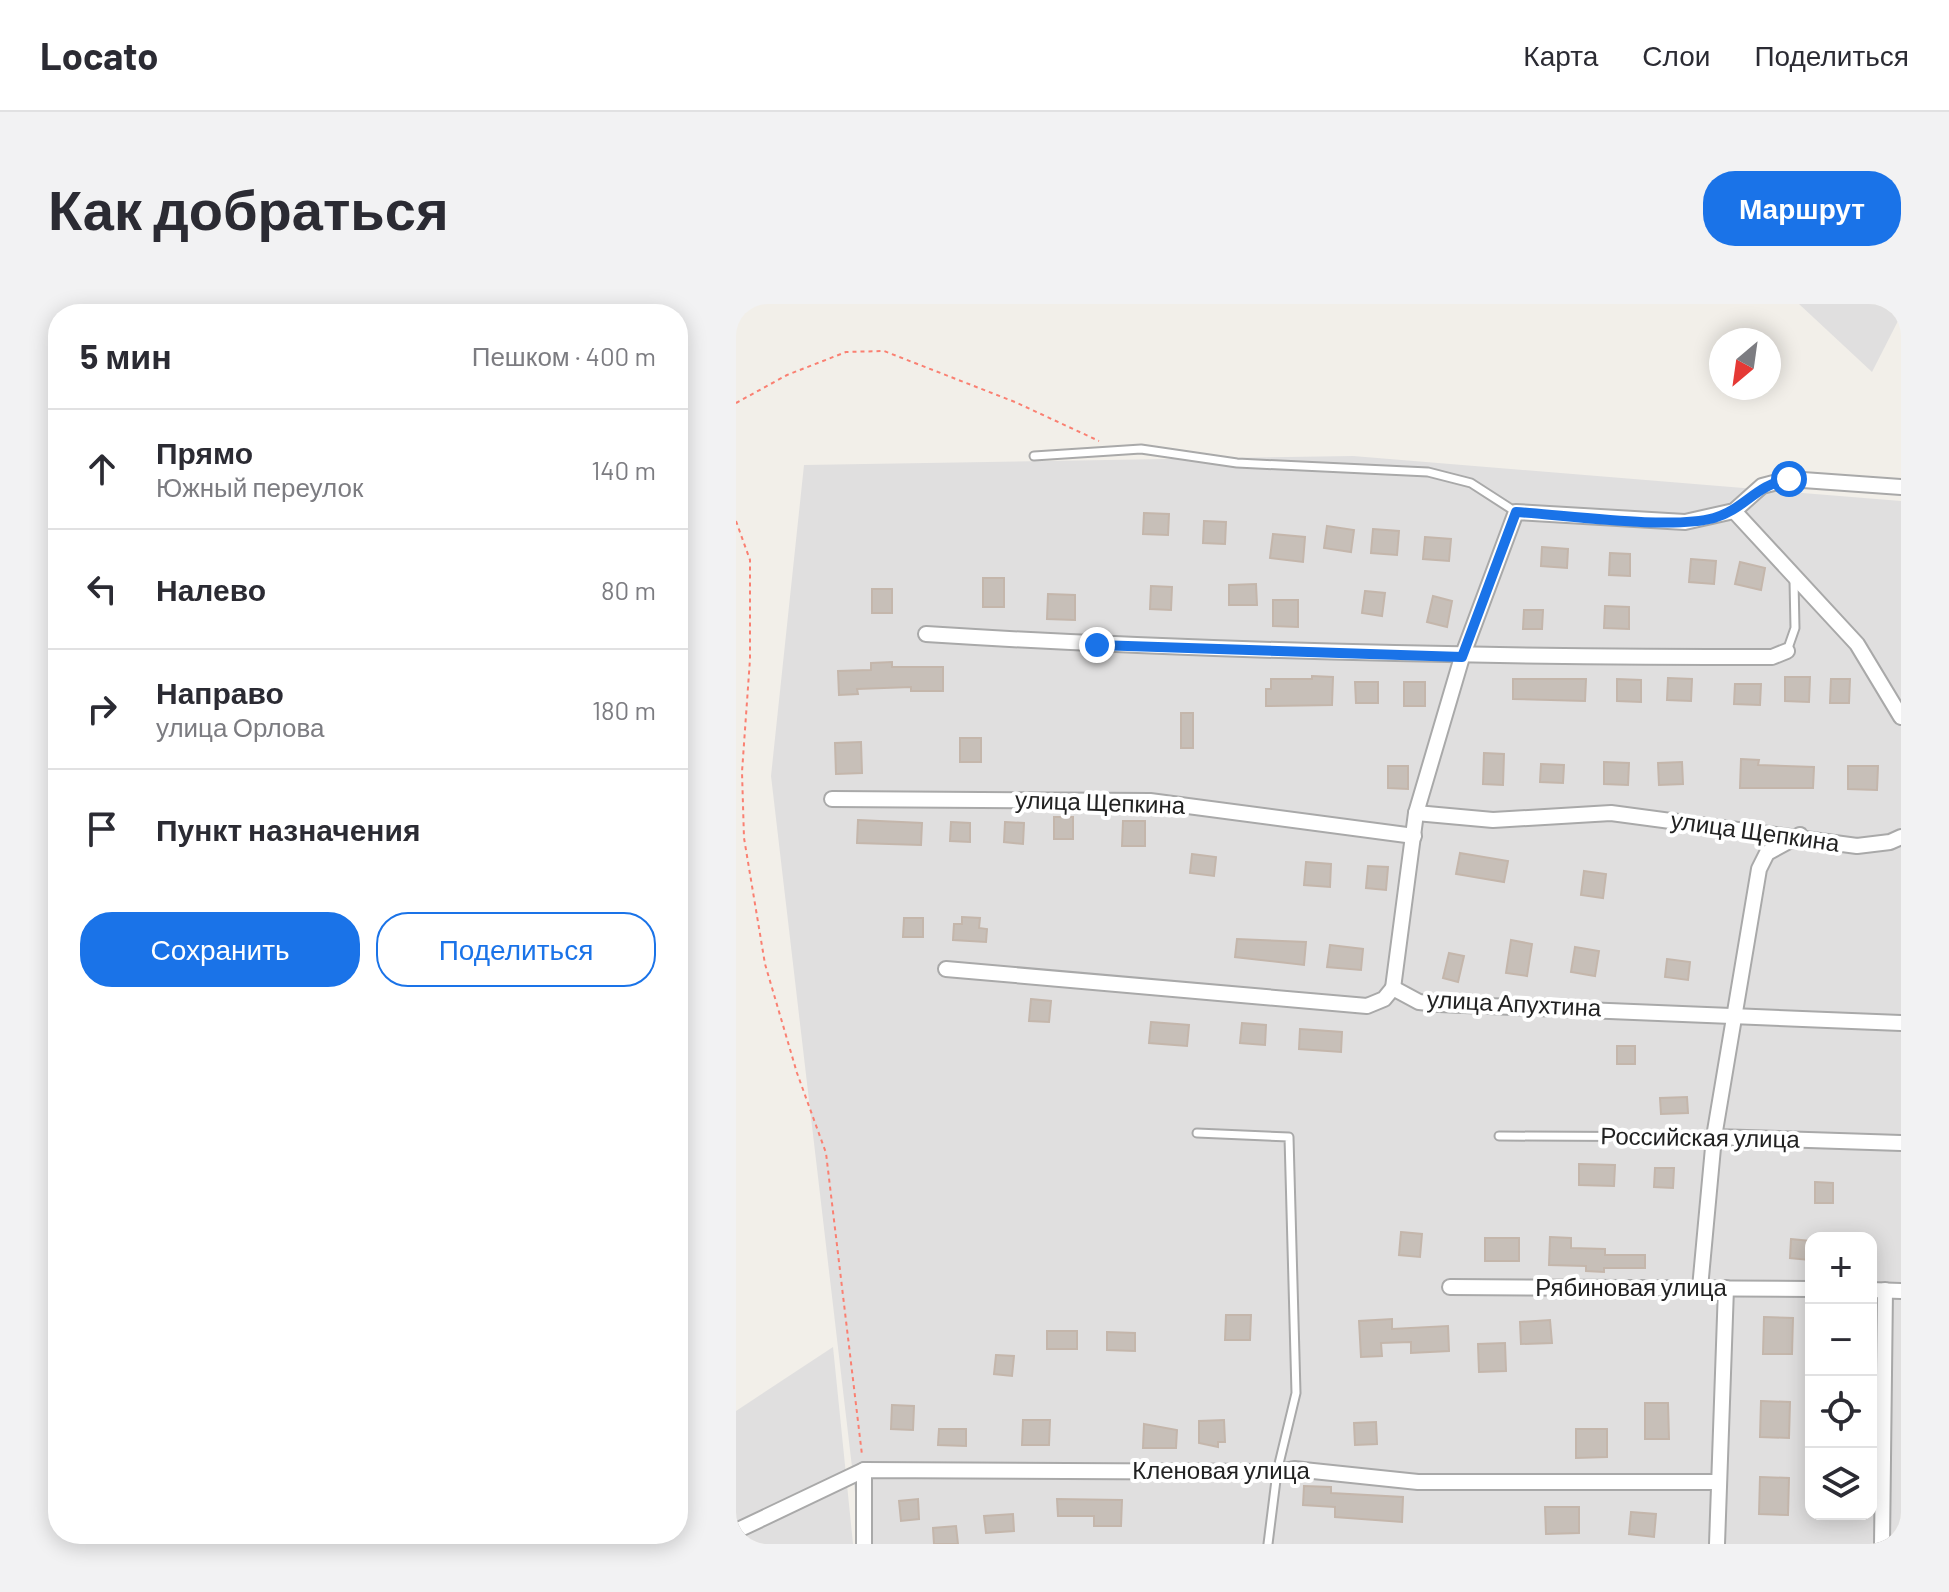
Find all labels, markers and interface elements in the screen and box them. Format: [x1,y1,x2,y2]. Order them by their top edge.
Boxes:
text: Locato [40,32,158,78]
text: Карта [1523,38,1598,72]
text: Слои [1642,38,1710,72]
text: Поделиться [1754,38,1909,72]
button: Маршрут [1703,171,1901,246]
text: Как добраться [48,174,449,241]
north arrow [1709,328,1781,400]
text: 5 мин [80,335,172,376]
text: Пешком · 400 m [472,340,656,371]
text: Прямо [156,434,253,470]
icon: ahead [80,447,124,491]
text: 140 m [591,454,656,485]
route start [1771,461,1807,497]
text: Южный переулок [156,471,363,502]
icon: left [80,567,124,611]
text: Налево [156,571,266,607]
text: 80 m [601,574,656,605]
route end [1079,627,1115,663]
text: Направо [156,674,284,710]
icon: right [80,687,124,731]
text: 180 m [592,694,656,725]
text: улица Орлова [156,711,324,742]
street label: улица Щепкина [1015,784,1186,819]
street label: улица Щепкина [1669,804,1842,857]
icon: arrive [80,807,124,851]
text: Пункт назначения [156,811,420,847]
button: Сохранить [80,912,360,987]
button: Поделиться [376,912,656,987]
street label: улица Апухтина [1426,983,1603,1022]
street label: Российская улица [1600,1120,1801,1153]
map controls [1805,1232,1877,1520]
button: + [1805,1232,1877,1304]
street label: Рябиновая улица [1535,1272,1727,1301]
button: − [1805,1304,1877,1376]
button: locate [1805,1376,1877,1448]
button: layers [1805,1448,1877,1520]
street label: Кленовая улица [1132,1455,1310,1484]

